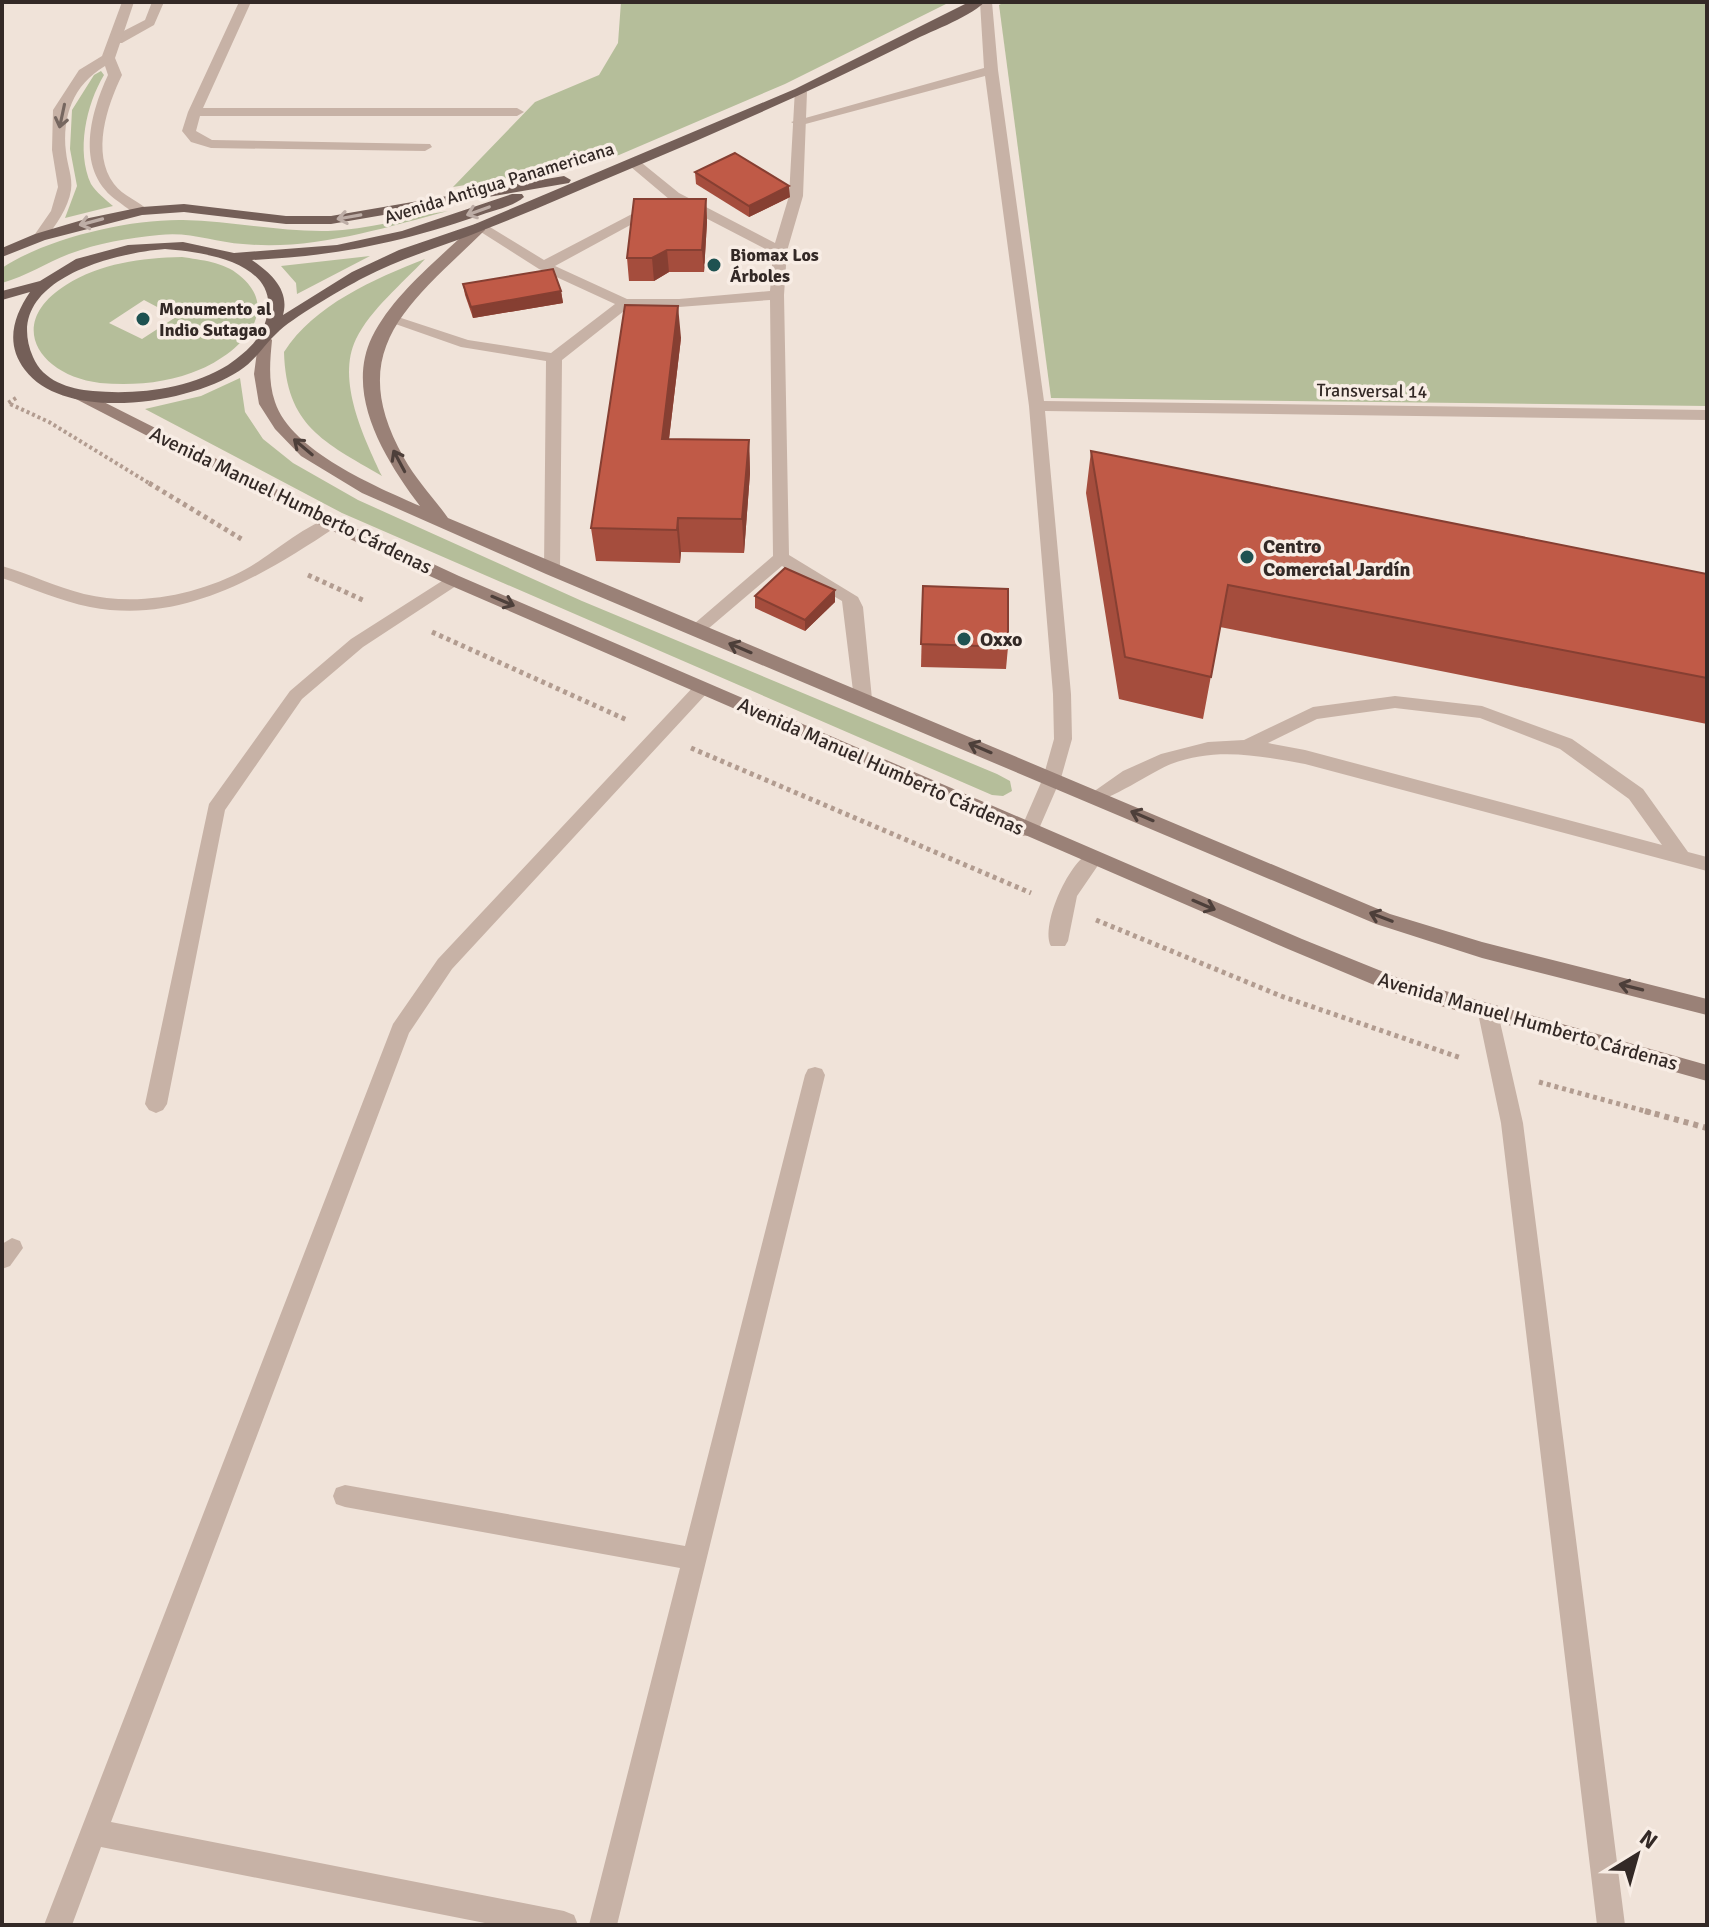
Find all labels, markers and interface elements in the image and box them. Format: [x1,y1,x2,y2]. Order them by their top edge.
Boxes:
one-way arrow [54,102,69,128]
street label: Avenida Antigua Panamericana [381,138,617,228]
one-way arrow [466,205,491,219]
one-way arrow [337,211,362,226]
one-way arrow [79,216,105,231]
place label: Biomax Los Árboles [730,244,819,287]
marker: Biomax Los Árboles [705,256,723,274]
place label: Monumento al Indio Sutagao [159,298,272,341]
marker: Monumento al Indio Sutagao [134,310,152,328]
street label: Transversal 14 [1317,379,1428,403]
street label: Avenida Manuel Humberto Cárdenas [146,421,436,580]
one-way arrow [293,438,314,456]
one-way arrow [390,450,406,474]
place label: Centro Comercial Jardín [1263,534,1411,582]
marker: Centro Comercial Jardín [1238,548,1256,566]
one-way arrow [490,594,514,609]
place label: Oxxo [980,627,1023,652]
marker: Oxxo [955,630,973,648]
one-way arrow [728,639,753,654]
street label: Avenida Manuel Humberto Cárdenas [734,692,1028,841]
one-way arrow [968,739,993,754]
one-way arrow [1130,808,1155,823]
one-way arrow [1191,899,1216,914]
one-way arrow [1369,909,1394,923]
street label: Avenida Manuel Humberto Cárdenas [1375,967,1681,1076]
one-way arrow [1619,979,1645,994]
north arrow [1597,1815,1677,1895]
text: N [1634,1824,1663,1855]

